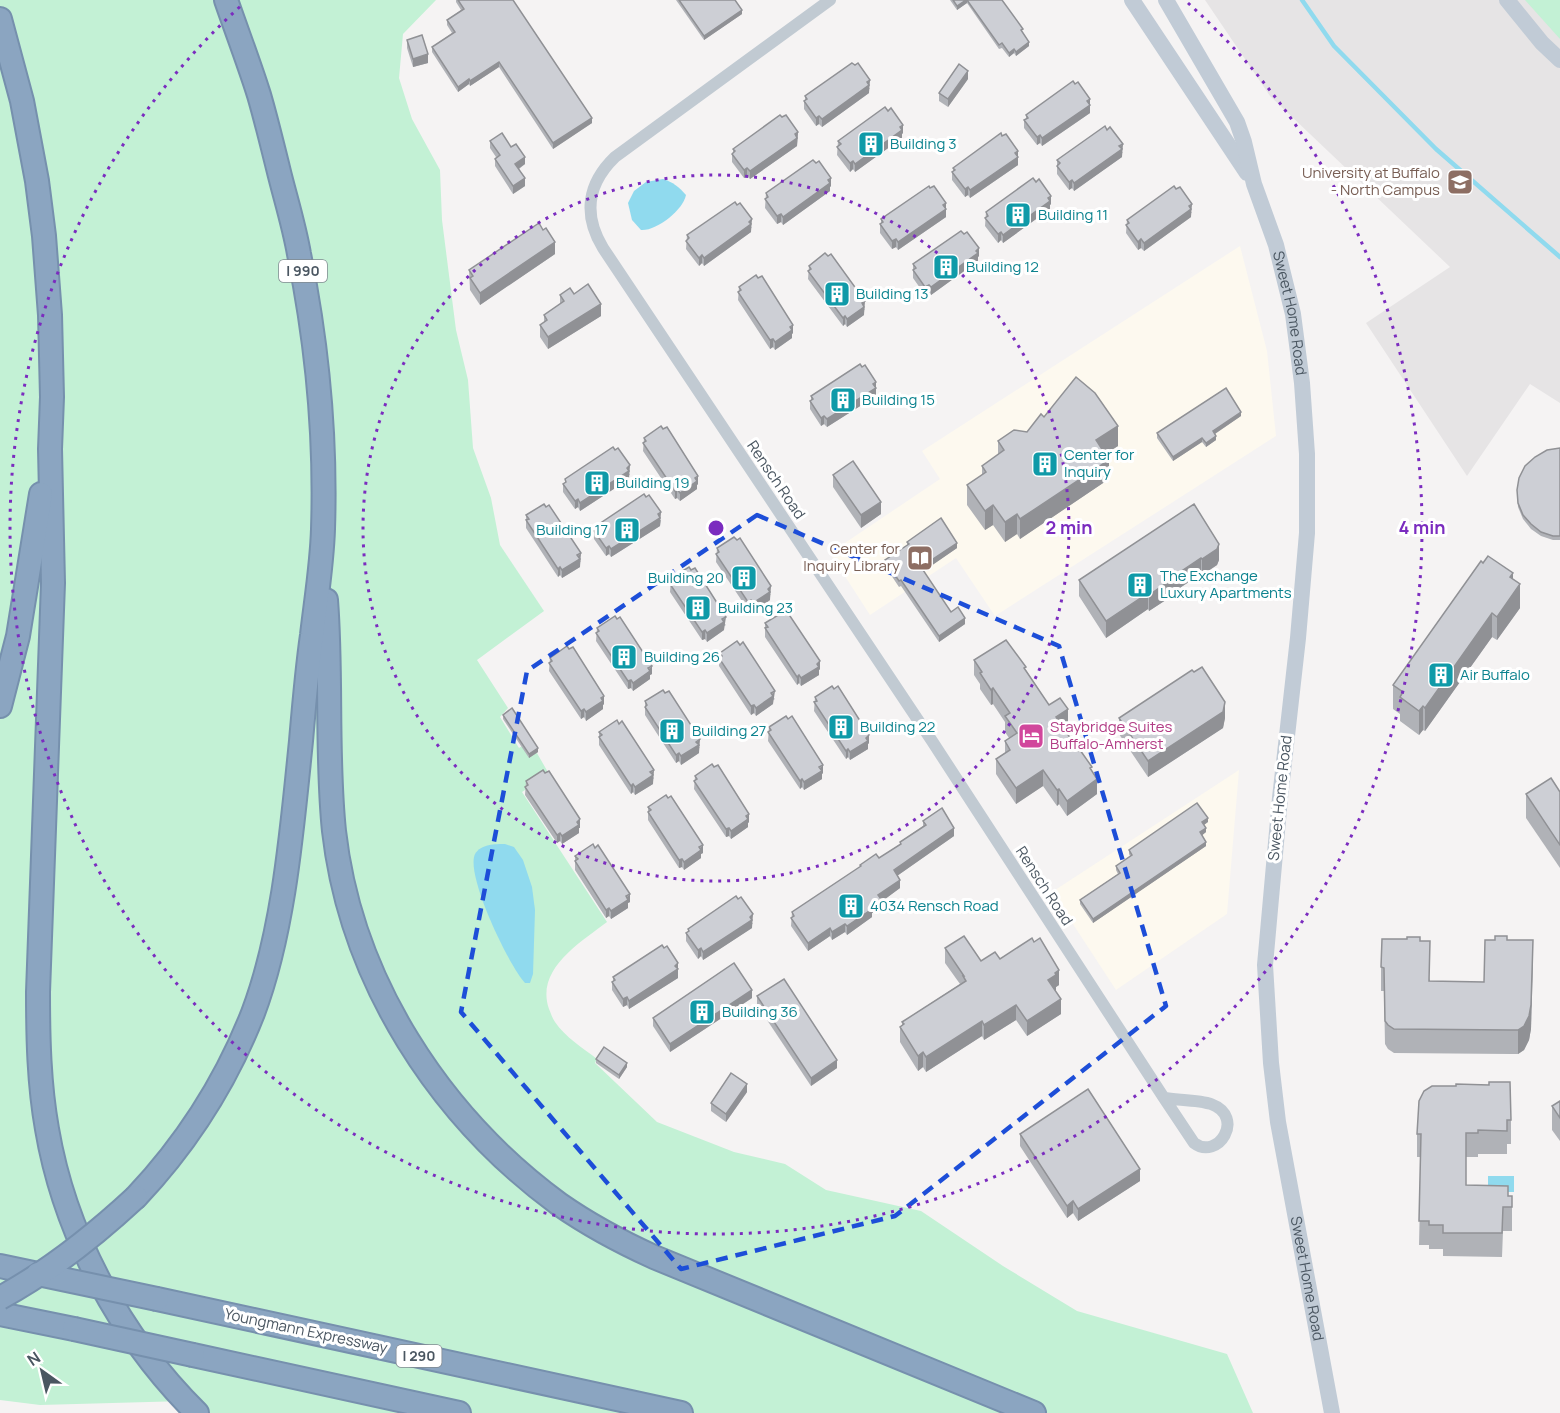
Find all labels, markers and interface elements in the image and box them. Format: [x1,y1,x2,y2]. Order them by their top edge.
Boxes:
building icon: Building 3 [856,129,886,159]
place label: Building 3 [890,133,957,154]
place label: University at Buffalo - North Campus [1302,162,1440,200]
school or university icon: University at Buffalo - North Campus [1445,167,1475,197]
building icon: Building 11 [1003,200,1033,230]
place label: Building 11 [1038,204,1108,225]
street label: Sweet Home Road [1268,249,1312,376]
building icon: Building 12 [931,252,961,282]
place label: Building 12 [966,256,1039,277]
road number: I 990 [279,260,327,282]
building icon: Building 13 [822,279,852,309]
place label: Building 13 [856,283,928,304]
building icon: Building 15 [828,385,858,415]
place label: Building 15 [862,389,935,410]
street label: Rensch Road [742,436,810,523]
place label: Center for Inquiry [1064,444,1135,482]
building icon: Center for Inquiry [1030,449,1060,479]
building icon: Building 19 [582,468,612,498]
place label: Building 19 [616,472,689,493]
building icon: Building 17 [612,515,642,545]
text: 2 min [1046,515,1092,539]
text: 4 min [1398,515,1446,539]
centre of rings [706,518,726,538]
place label: Building 17 [536,519,608,540]
place label: Center for Inquiry Library [803,538,901,576]
library icon: Center for Inquiry Library [905,543,935,573]
building icon: Building 20 [729,563,759,593]
place label: The Exchange Luxury Apartments [1160,565,1292,603]
place label: Building 20 [648,567,724,588]
building icon: The Exchange Luxury Apartments [1125,570,1155,600]
building icon: Building 23 [683,593,713,623]
place label: Building 23 [718,597,793,618]
building icon: Building 26 [609,642,639,672]
place label: Building 26 [644,646,720,667]
building icon: Air Buffalo [1426,660,1456,690]
place label: Air Buffalo [1460,664,1530,685]
building icon: Building 22 [826,712,856,742]
building icon: Building 27 [657,716,687,746]
place label: Building 22 [860,716,935,737]
place label: Staybridge Suites Buffalo-Amherst [1050,716,1173,754]
place label: Building 27 [692,720,766,741]
hotel icon: Staybridge Suites Buffalo-Amherst [1016,721,1046,751]
street label: Sweet Home Road [1262,734,1297,862]
street label: Rensch Road [1011,842,1078,929]
building icon: 4034 Rensch Road [836,891,866,921]
place label: 4034 Rensch Road [870,895,999,916]
building icon: Building 36 [687,997,717,1027]
place label: Building 36 [722,1001,798,1022]
street label: Sweet Home Road [1286,1214,1329,1342]
street label: Youngmann Expressway [223,1303,390,1358]
north arrow [12,1341,72,1401]
road number: I 290 [396,1345,442,1367]
text: N [23,1346,45,1371]

